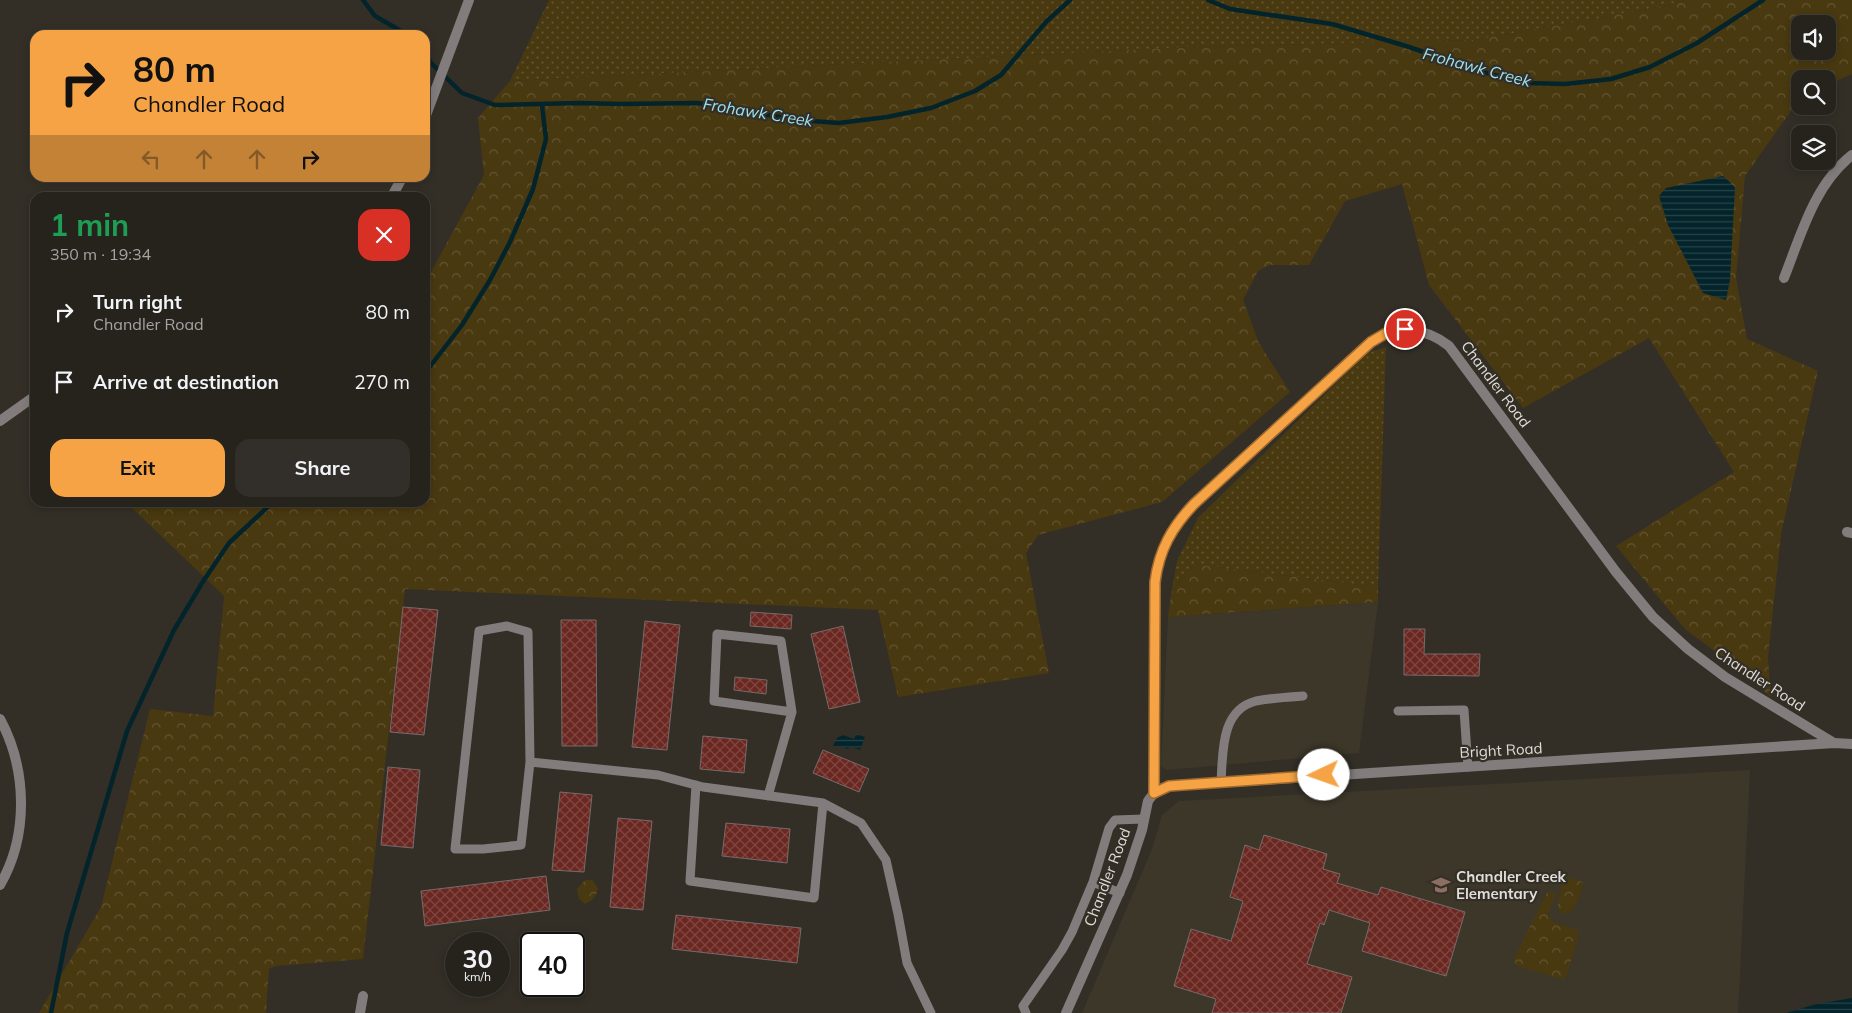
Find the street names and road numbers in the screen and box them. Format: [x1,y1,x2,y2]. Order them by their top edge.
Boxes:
street label: Chandler Road [1457,337,1535,431]
street label: Chandler Road [1711,643,1809,715]
street label: Bright Road [1459,738,1543,762]
street label: Chandler Road [1080,825,1134,929]

